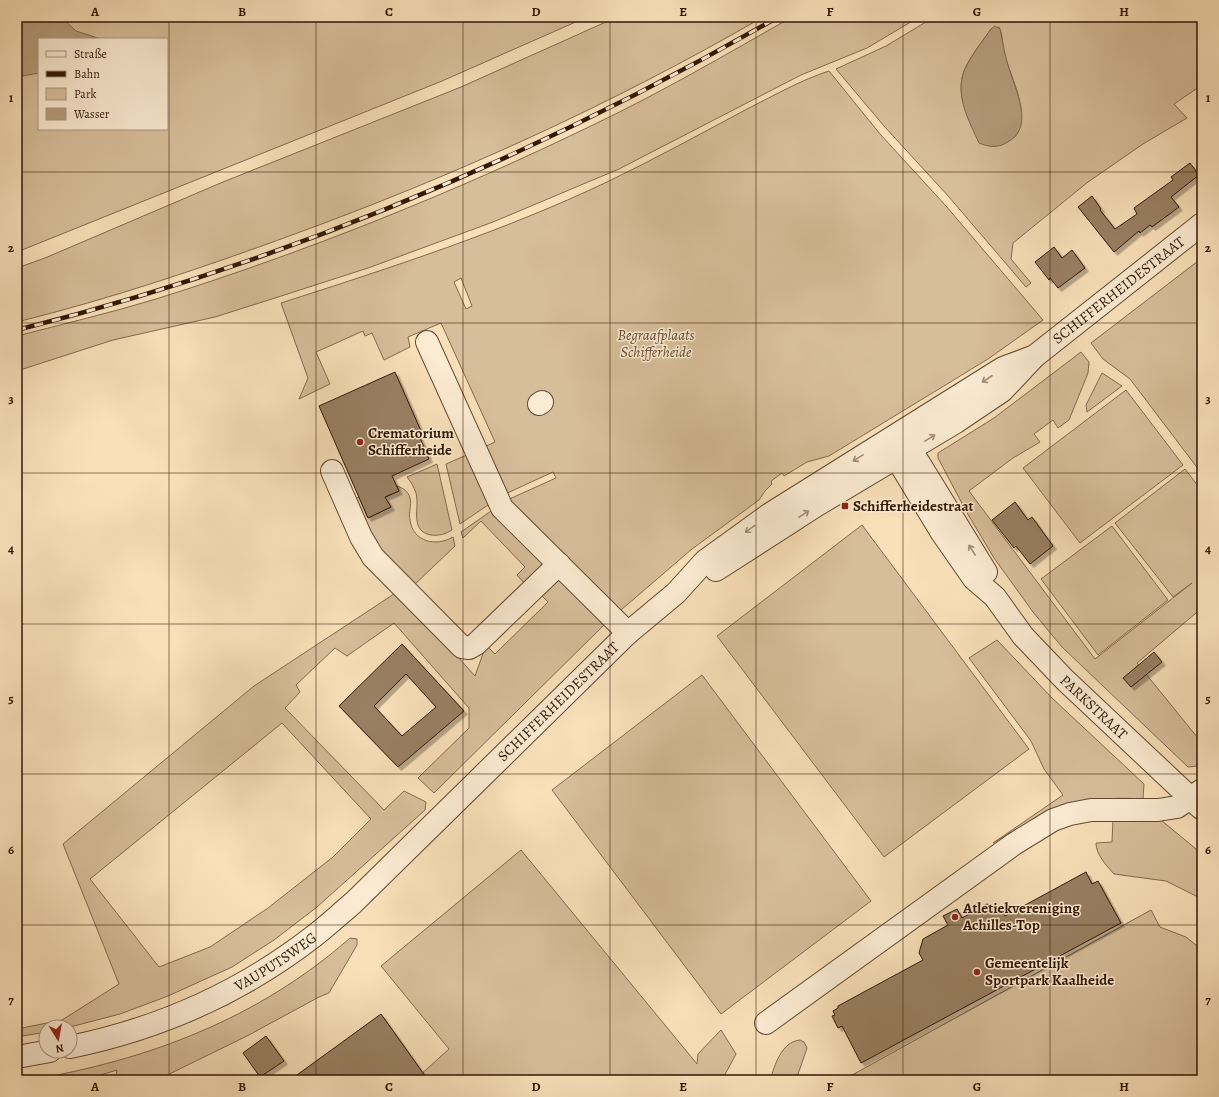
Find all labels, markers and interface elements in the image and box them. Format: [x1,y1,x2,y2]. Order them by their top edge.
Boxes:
text: A [90,3,100,20]
text: B [238,3,246,20]
text: C [385,3,393,20]
text: D [531,3,541,20]
text: E [679,3,687,20]
text: F [827,3,834,20]
text: G [973,3,981,20]
text: H [1119,3,1129,20]
legend [38,38,168,130]
text: Straße [74,46,107,62]
text: Bahn [74,66,100,82]
text: Park [74,86,97,102]
text: 1 [9,89,14,106]
text: 1 [1206,89,1211,106]
text: Wasser [73,106,110,122]
street label: SCHIFFERHEIDESTRAAT [1048,231,1189,348]
text: 2 [8,239,15,256]
text: 2 [1205,239,1212,256]
park label: Begraafplaats Schifferheide [618,325,694,362]
one-way arrow [981,375,993,383]
text: 3 [8,390,14,407]
text: 3 [1205,390,1211,407]
place label: Crematorium Schifferheide [368,423,454,460]
one-way arrow [924,434,936,442]
marker: Crematorium Schifferheide [355,437,365,447]
one-way arrow [853,453,864,462]
place label: Schifferheidestraat [853,496,974,516]
marker: Schifferheidestraat [840,501,850,511]
one-way arrow [798,509,810,517]
one-way arrow [744,525,755,533]
text: 4 [8,540,14,557]
text: 4 [1205,540,1211,557]
one-way arrow [968,544,976,556]
street label: SCHIFFERHEIDESTRAAT [493,637,624,766]
street label: PARKSTRAAT [1056,670,1133,744]
text: 5 [8,690,14,707]
text: 5 [1205,690,1211,707]
text: 6 [8,841,14,858]
text: 6 [1205,841,1211,858]
place label: Atletiekvereniging Achilles-Top [962,898,1080,935]
marker: Atletiekvereniging Achilles-Top [950,912,960,922]
street label: VAUPUTSWEG [230,928,321,996]
place label: Gemeentelijk Sportpark Kaalheide [985,953,1114,990]
marker: Gemeentelijk Sportpark Kaalheide [972,967,982,977]
text: 7 [8,991,14,1008]
text: 7 [1205,991,1211,1008]
north arrow [38,1019,78,1059]
text: N [54,1040,65,1056]
text: A [90,1078,100,1095]
text: B [238,1078,246,1095]
text: C [385,1078,393,1095]
text: D [531,1078,541,1095]
text: E [679,1078,687,1095]
text: F [827,1078,834,1095]
text: G [973,1078,981,1095]
text: H [1119,1078,1129,1095]

